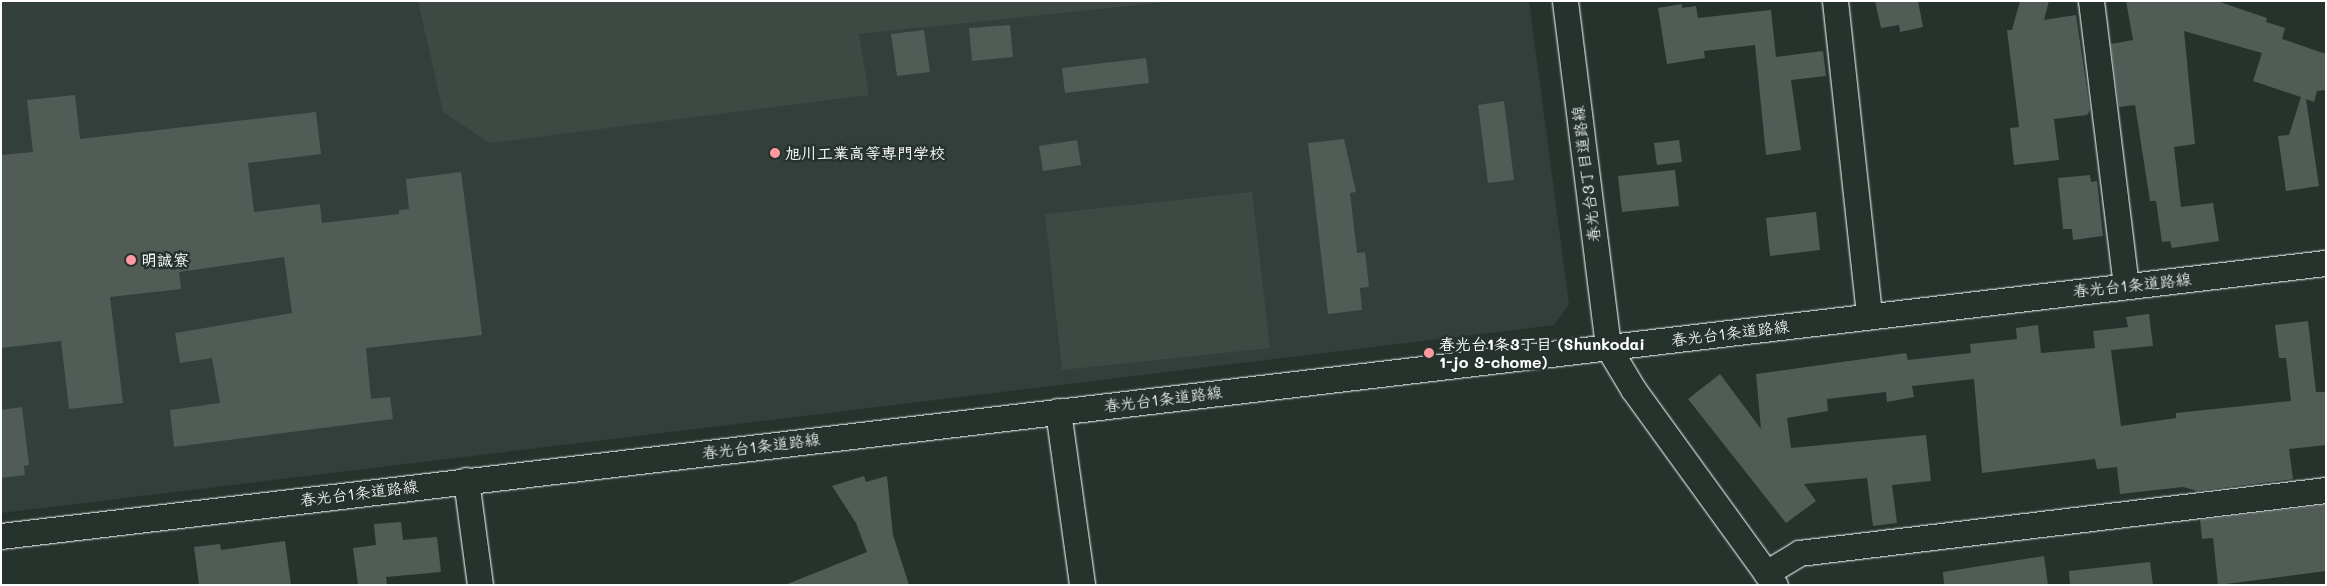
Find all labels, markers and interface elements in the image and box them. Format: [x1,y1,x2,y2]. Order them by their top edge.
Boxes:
street label: 春光台3丁目道路線 [1568,105,1604,243]
place label: 旭川工業高等専門学校 [785,143,945,163]
marker: 旭川工業高等専門学校 [769,147,781,159]
place label: 明誠寮 [141,250,189,270]
marker: 明誠寮 [125,254,137,266]
street label: 春光台1条道路線 [2072,269,2192,301]
street label: 春光台1条道路線 [1670,316,1790,350]
place label: 春光台1条3丁目 (Shunkodai 1-jo 3-chome) [1439,334,1645,372]
marker: 春光台1条3丁目 (Shunkodai 1-jo 3-chome) [1423,347,1435,359]
street label: 春光台1条道路線 [1103,382,1223,416]
street label: 春光台1条道路線 [701,429,821,463]
street label: 春光台1条道路線 [299,476,419,510]

